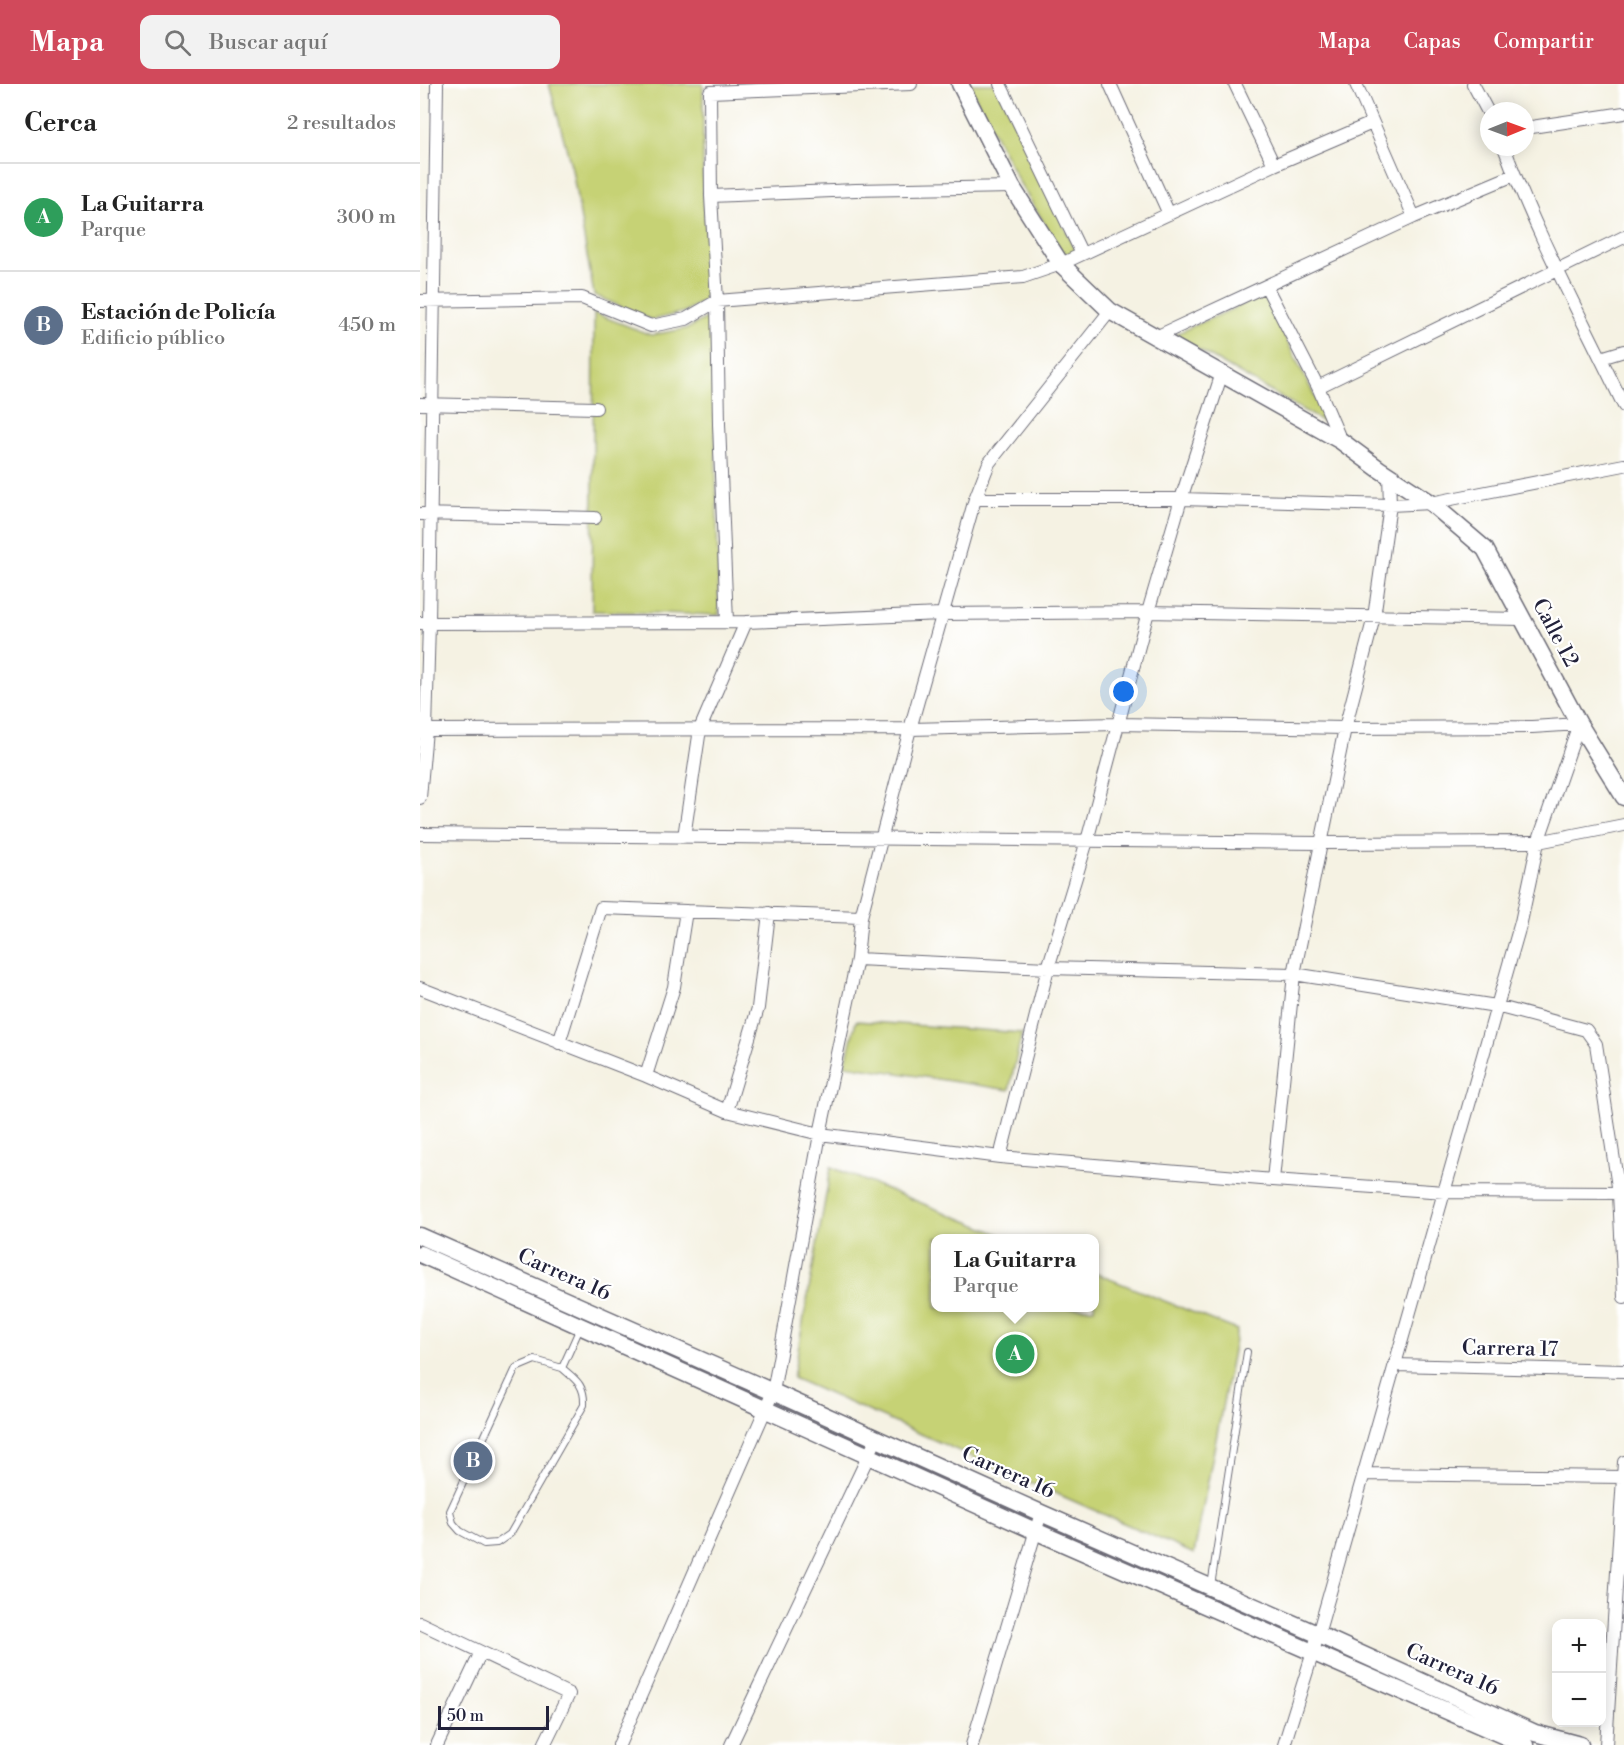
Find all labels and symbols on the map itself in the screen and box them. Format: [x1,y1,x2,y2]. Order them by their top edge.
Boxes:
north arrow [1480,102,1534,156]
street label: Calle 12 [1526,594,1584,672]
your location [1109,677,1138,706]
street label: Carrera 16 [513,1243,615,1307]
pin: A [996,1332,1034,1376]
street label: Carrera 17 [1462,1335,1559,1363]
pin: B [454,1438,492,1484]
street label: Carrera 16 [957,1441,1059,1505]
street label: Carrera 16 [1401,1638,1503,1702]
scale bar [438,1703,549,1730]

